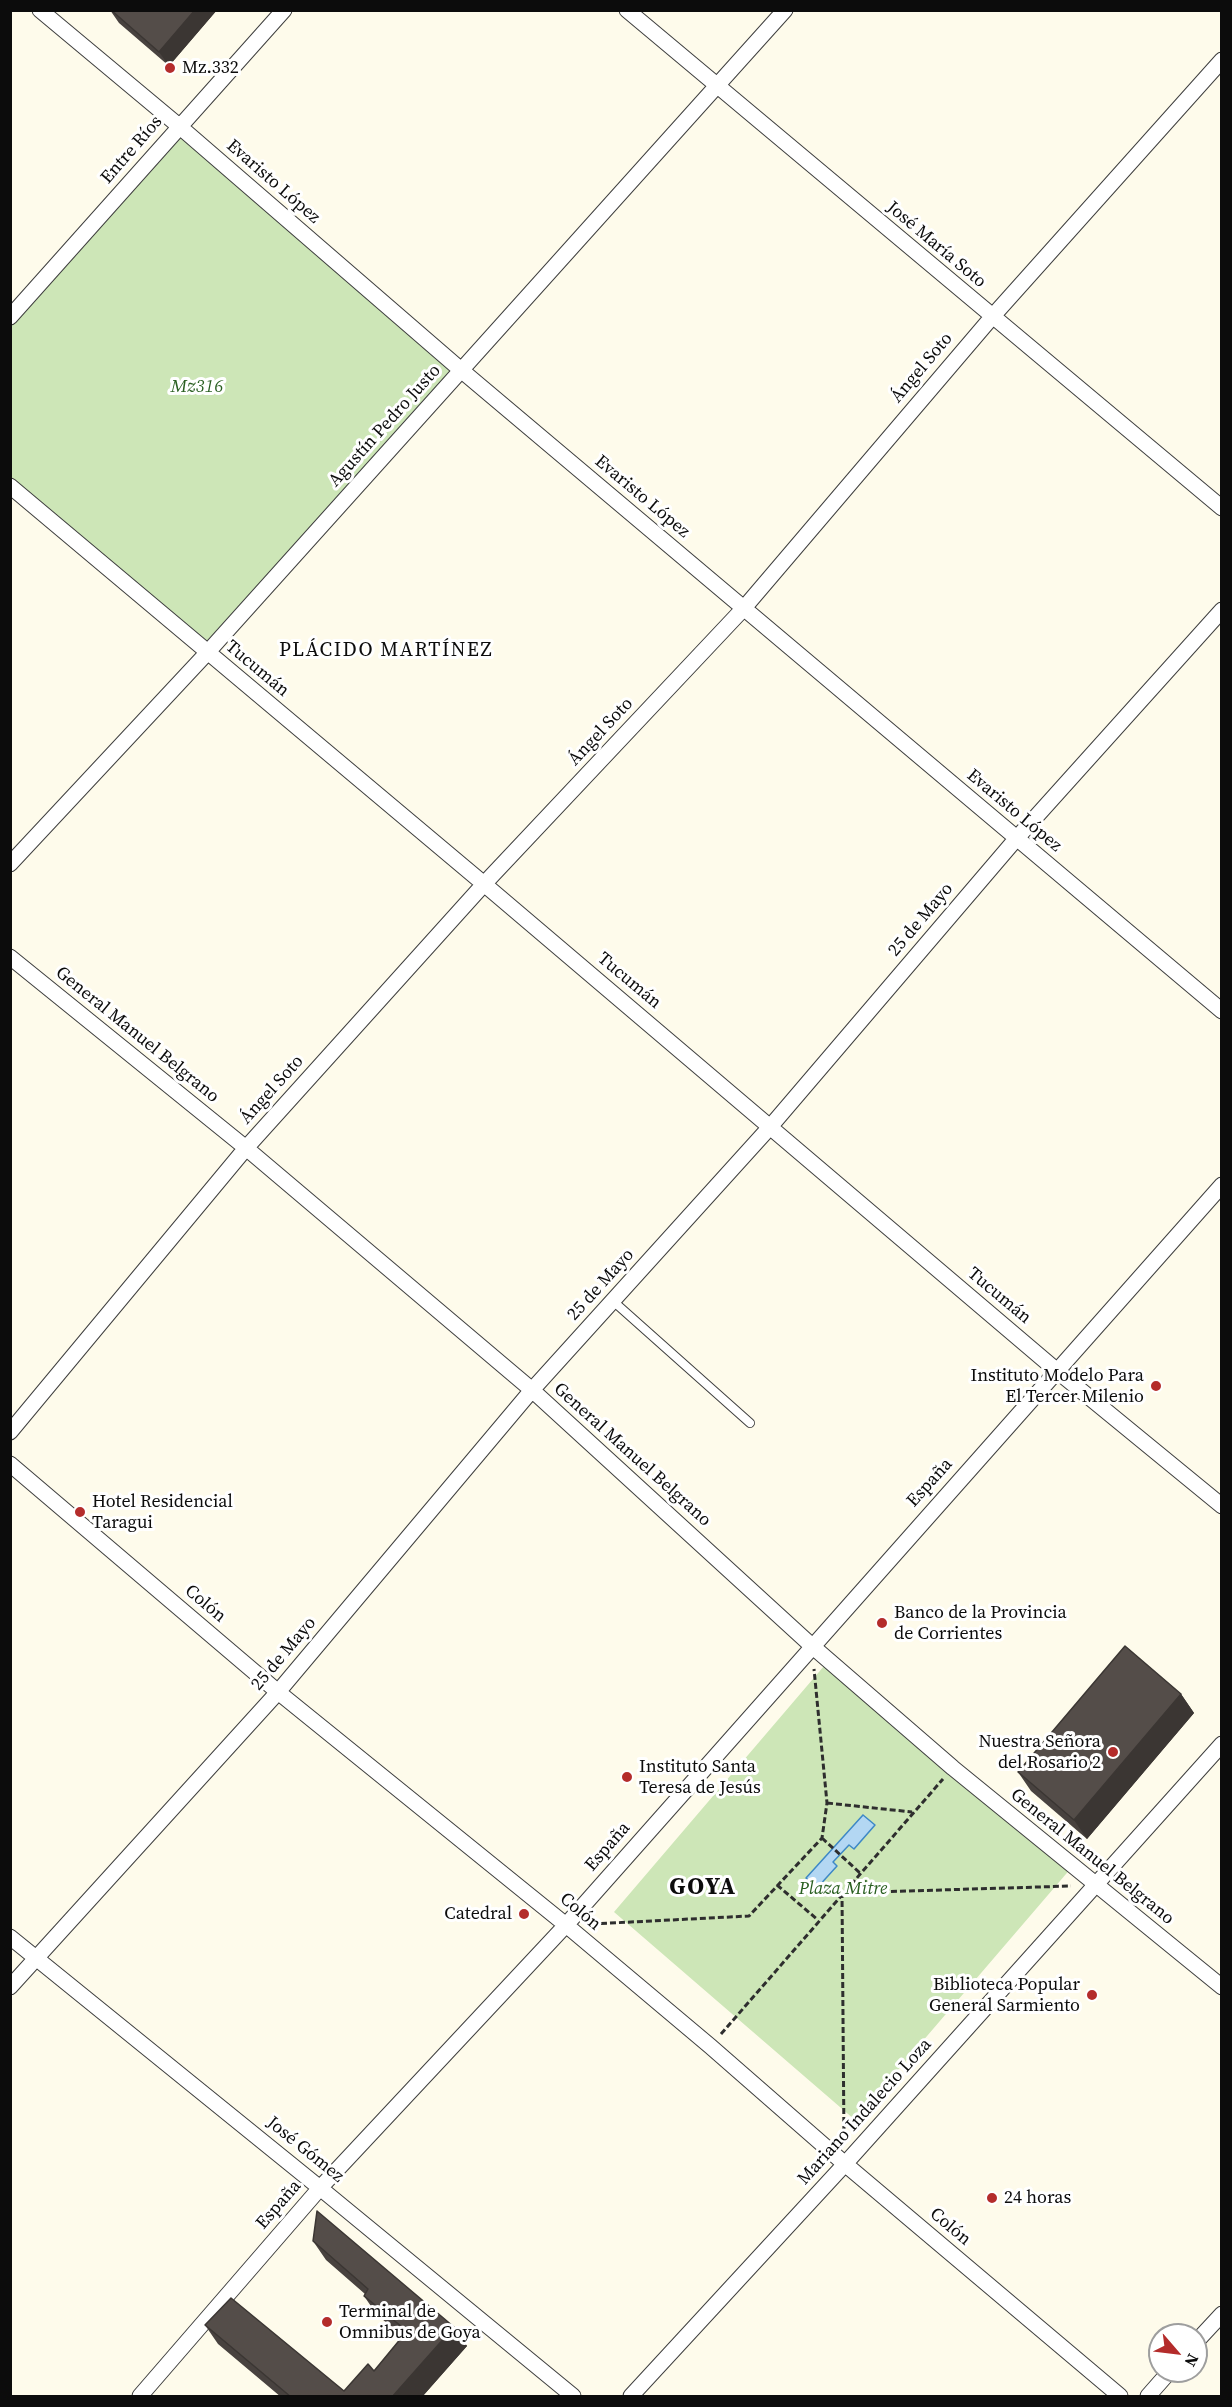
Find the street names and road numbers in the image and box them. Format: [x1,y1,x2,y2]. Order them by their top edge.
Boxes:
street label: Entre Ríos [97,112,167,188]
street label: Evaristo López [222,135,324,229]
street label: José María Soto [882,197,990,293]
street label: Ángel Soto [886,328,958,408]
street label: Agustín Pedro Justo [324,360,446,492]
street label: Evaristo López [590,451,694,543]
street label: Tucumán [221,636,293,702]
street label: Ángel Soto [564,693,638,771]
street label: Evaristo López [962,765,1066,857]
street label: 25 de Mayo [884,879,958,961]
street label: Tucumán [593,948,665,1014]
street label: General Manuel Belgrano [51,962,223,1108]
street label: Ángel Soto [235,1051,309,1129]
street label: 25 de Mayo [563,1245,639,1325]
street label: Tucumán [963,1263,1035,1329]
street label: General Manuel Belgrano [549,1379,715,1531]
street label: España [903,1454,957,1512]
street label: Colón [180,1581,230,1627]
street label: 25 de Mayo [247,1613,321,1695]
street label: General Manuel Belgrano [1006,1784,1178,1930]
street label: España [581,1818,635,1876]
street label: Colón [555,1889,605,1935]
street label: Mariano Indalecio Loza [794,2034,936,2190]
street label: José Gómez [262,2112,348,2188]
street label: España [252,2176,306,2234]
street label: Colón [925,2204,975,2250]

